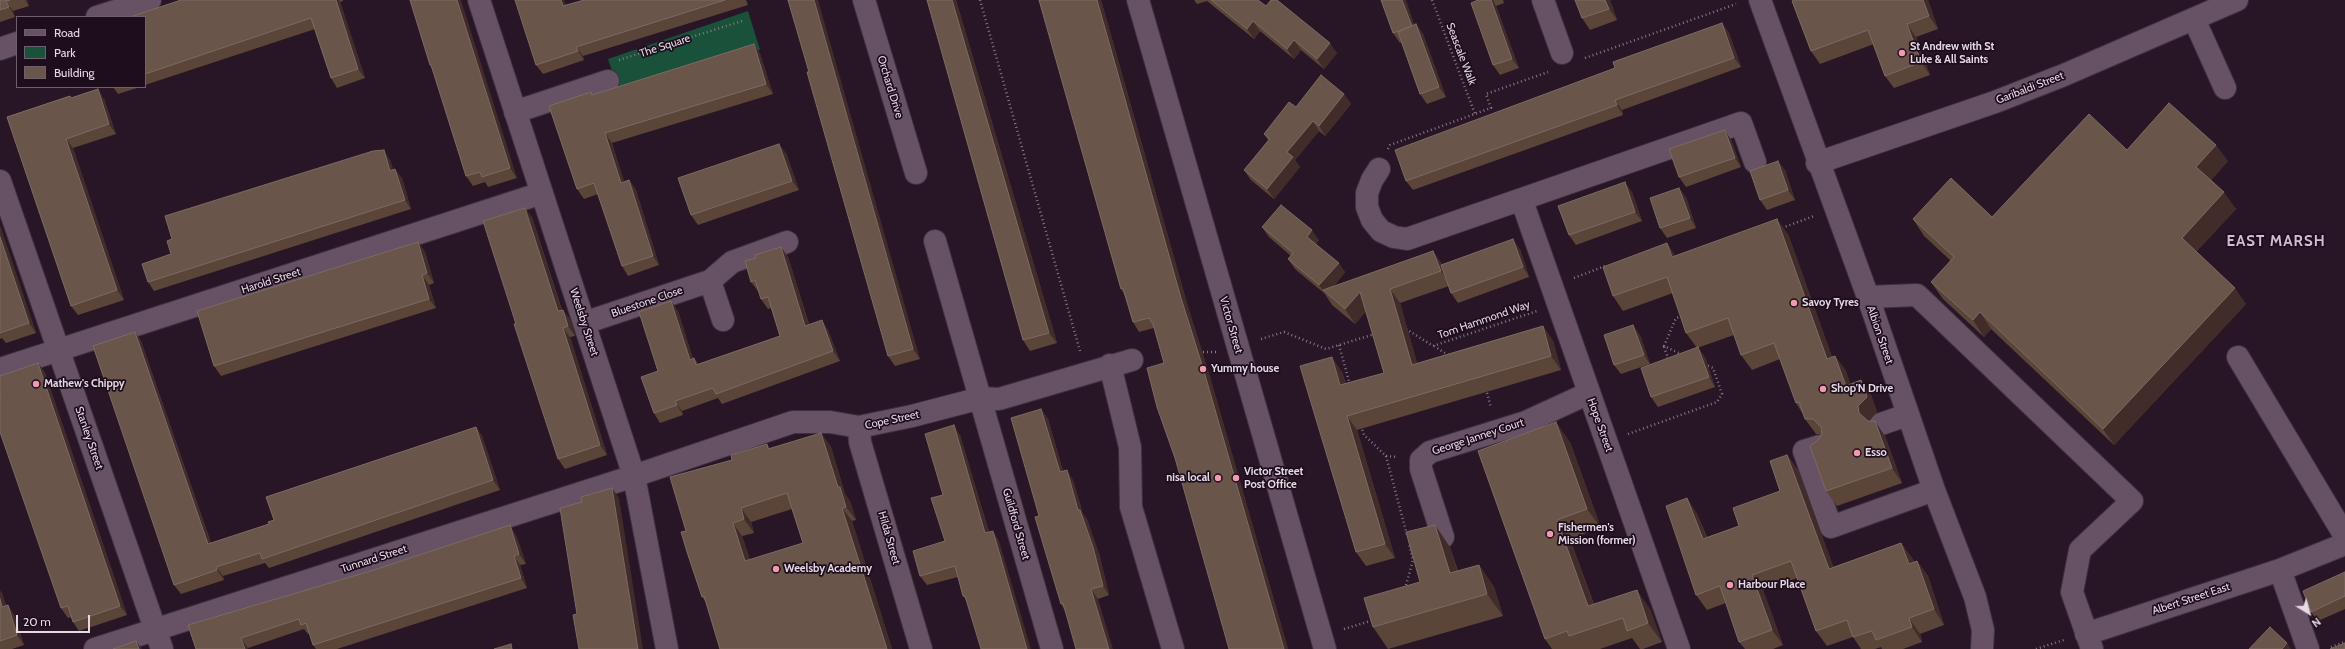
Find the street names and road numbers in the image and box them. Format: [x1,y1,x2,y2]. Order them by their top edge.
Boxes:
street label: Seascale Walk [1443,21,1479,87]
street label: The Square [638,32,692,60]
street label: Orchard Drive [874,54,906,120]
street label: Garibaldi Street [1994,69,2066,107]
street label: Harold Street [240,265,302,297]
street label: Bluestone Close [610,284,684,320]
street label: Weelsby Street [567,286,601,358]
street label: Victor Street [1217,295,1245,355]
street label: Tom Hammond Way [1436,298,1532,342]
street label: Albion Street [1864,304,1896,366]
street label: Hope Street [1584,396,1616,454]
street label: Stanley Street [72,405,106,471]
street label: Cope Street [864,408,920,432]
street label: George Janney Court [1431,416,1525,458]
street label: Guildford Street [999,487,1033,561]
street label: Hilda Street [875,510,903,566]
street label: Tunnard Street [339,542,409,576]
street label: Albert Street East [2150,580,2232,618]

